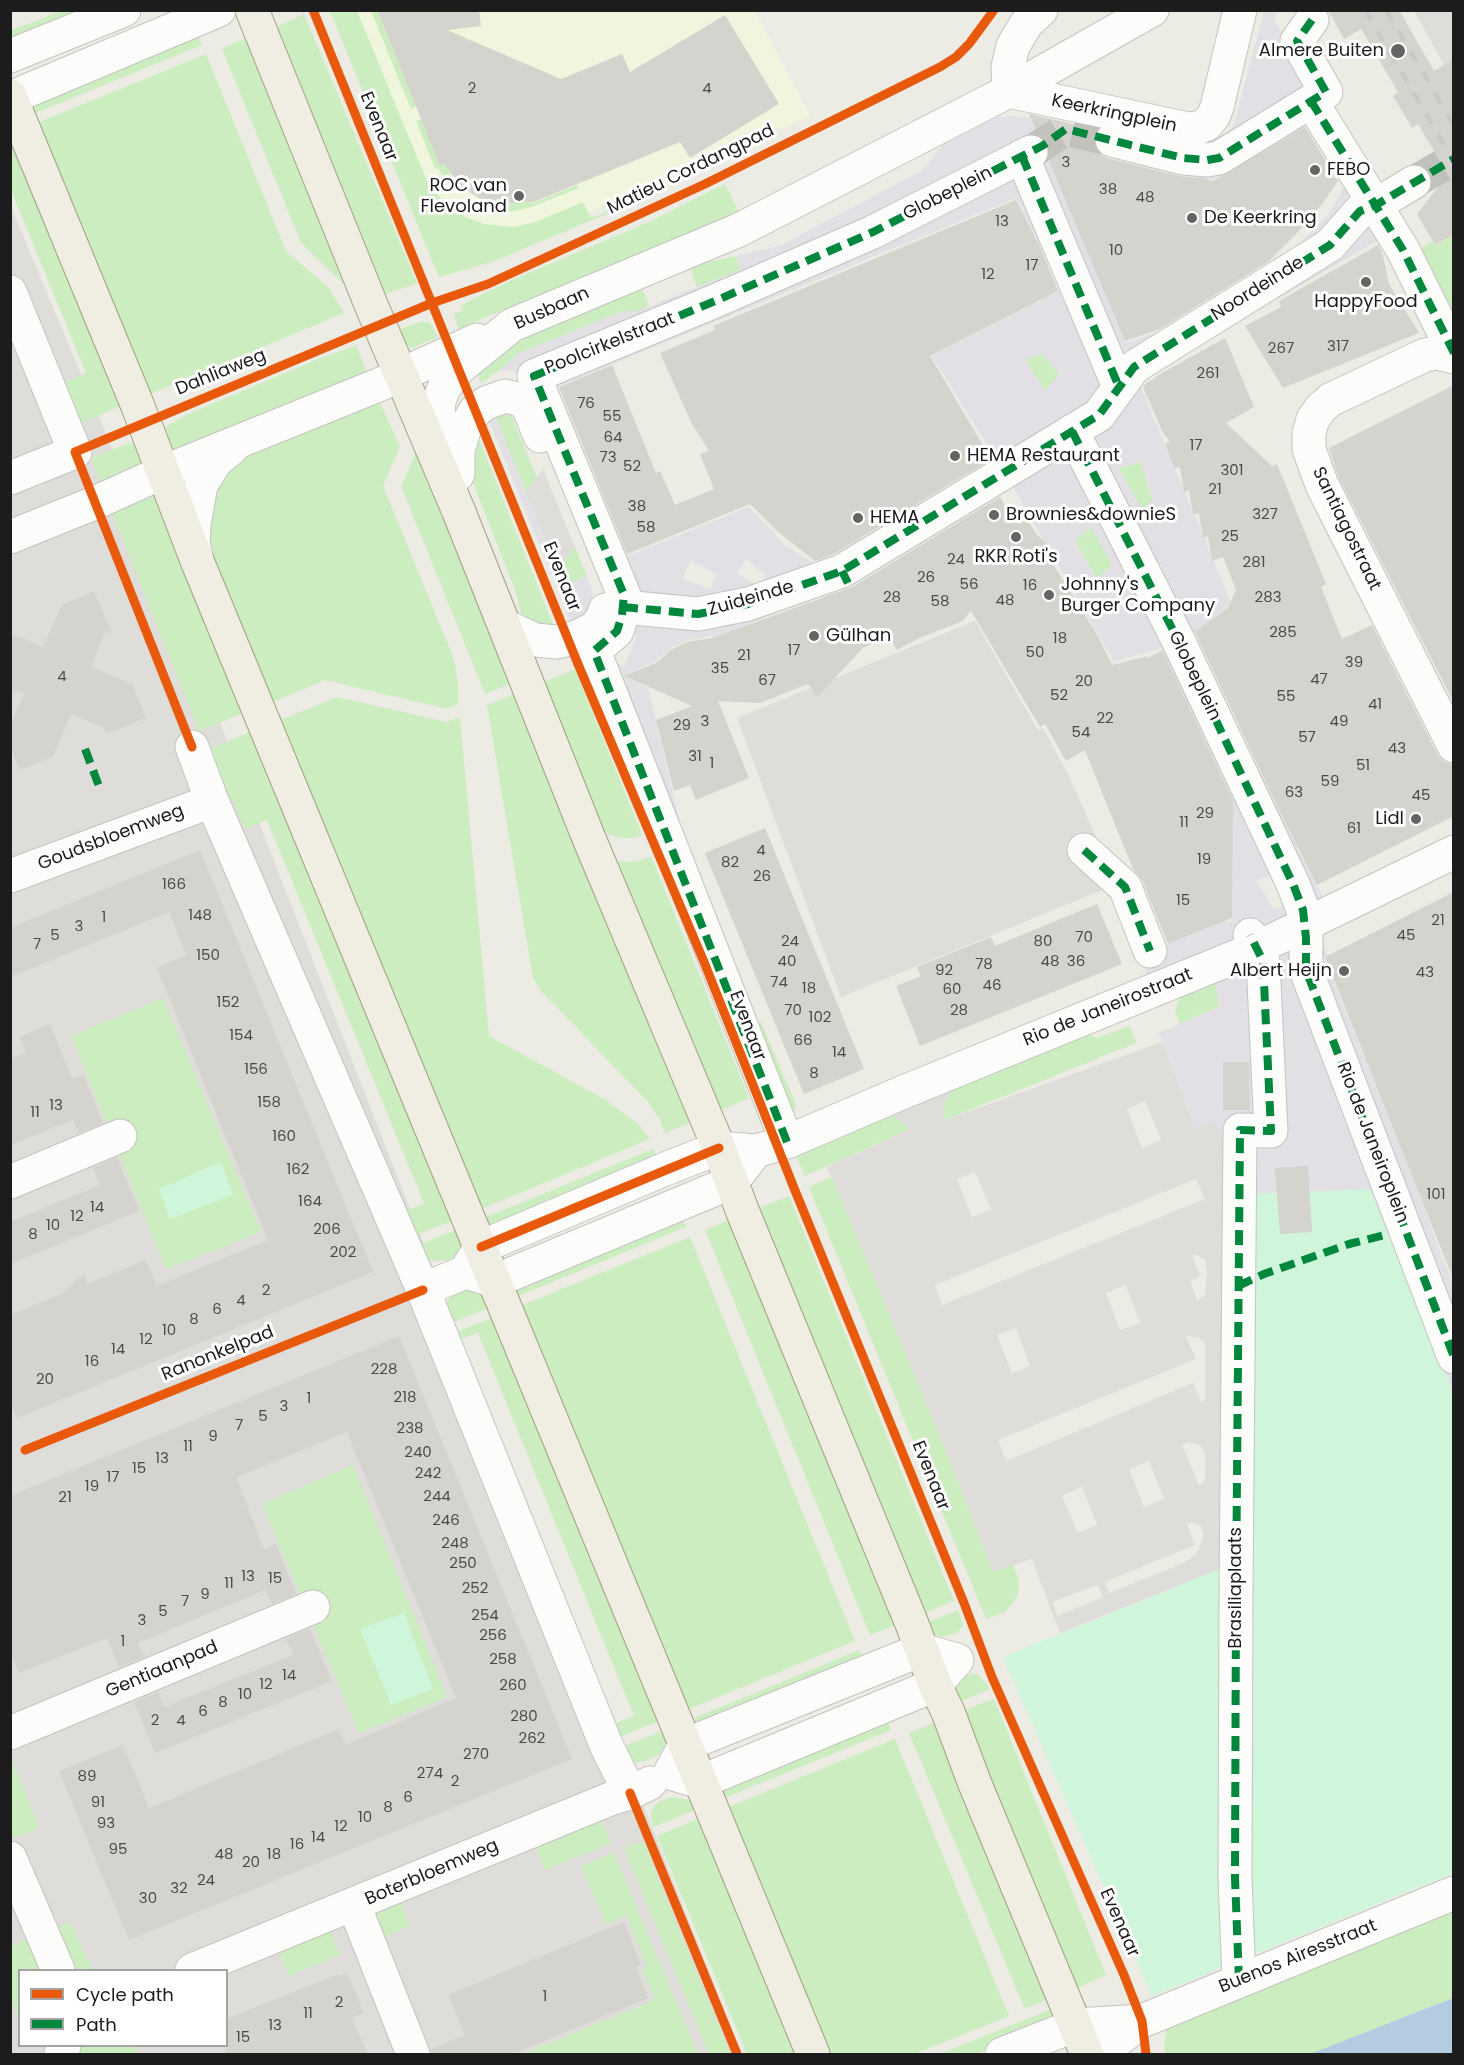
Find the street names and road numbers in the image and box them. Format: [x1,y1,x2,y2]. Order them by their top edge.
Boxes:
street label: Evenaar [354,89,402,165]
street label: Keerkringplein [1049,90,1179,138]
street label: Matieu Cordangpad [604,120,778,220]
street label: Globeplein [900,162,996,226]
street label: Noordeinde [1208,252,1308,326]
street label: Busbaan [511,283,593,335]
street label: Poolcirkelstraat [542,308,678,380]
street label: Dahliaweg [173,345,269,401]
street label: Santiagostraat [1307,464,1385,594]
street label: Evenaar [537,539,585,615]
street label: Zuideinde [706,576,796,622]
street label: Globeplein [1163,628,1225,724]
street label: Goudsbloemweg [35,800,187,876]
street label: Rio de Janeirostraat [1020,964,1196,1052]
street label: Evenaar [724,988,770,1064]
street label: Rio de Janeiroplein [1331,1060,1413,1226]
street label: Ranonkelpad [159,1322,277,1386]
street label: Evenaar [906,1438,954,1514]
street label: Brasiliaplaats [1225,1527,1247,1649]
street label: Gentiaanpad [103,1637,221,1703]
street label: Boterbloemweg [362,1835,502,1911]
street label: Evenaar [1094,1885,1144,1961]
street label: Buenos Airesstraat [1216,1915,1380,1999]

